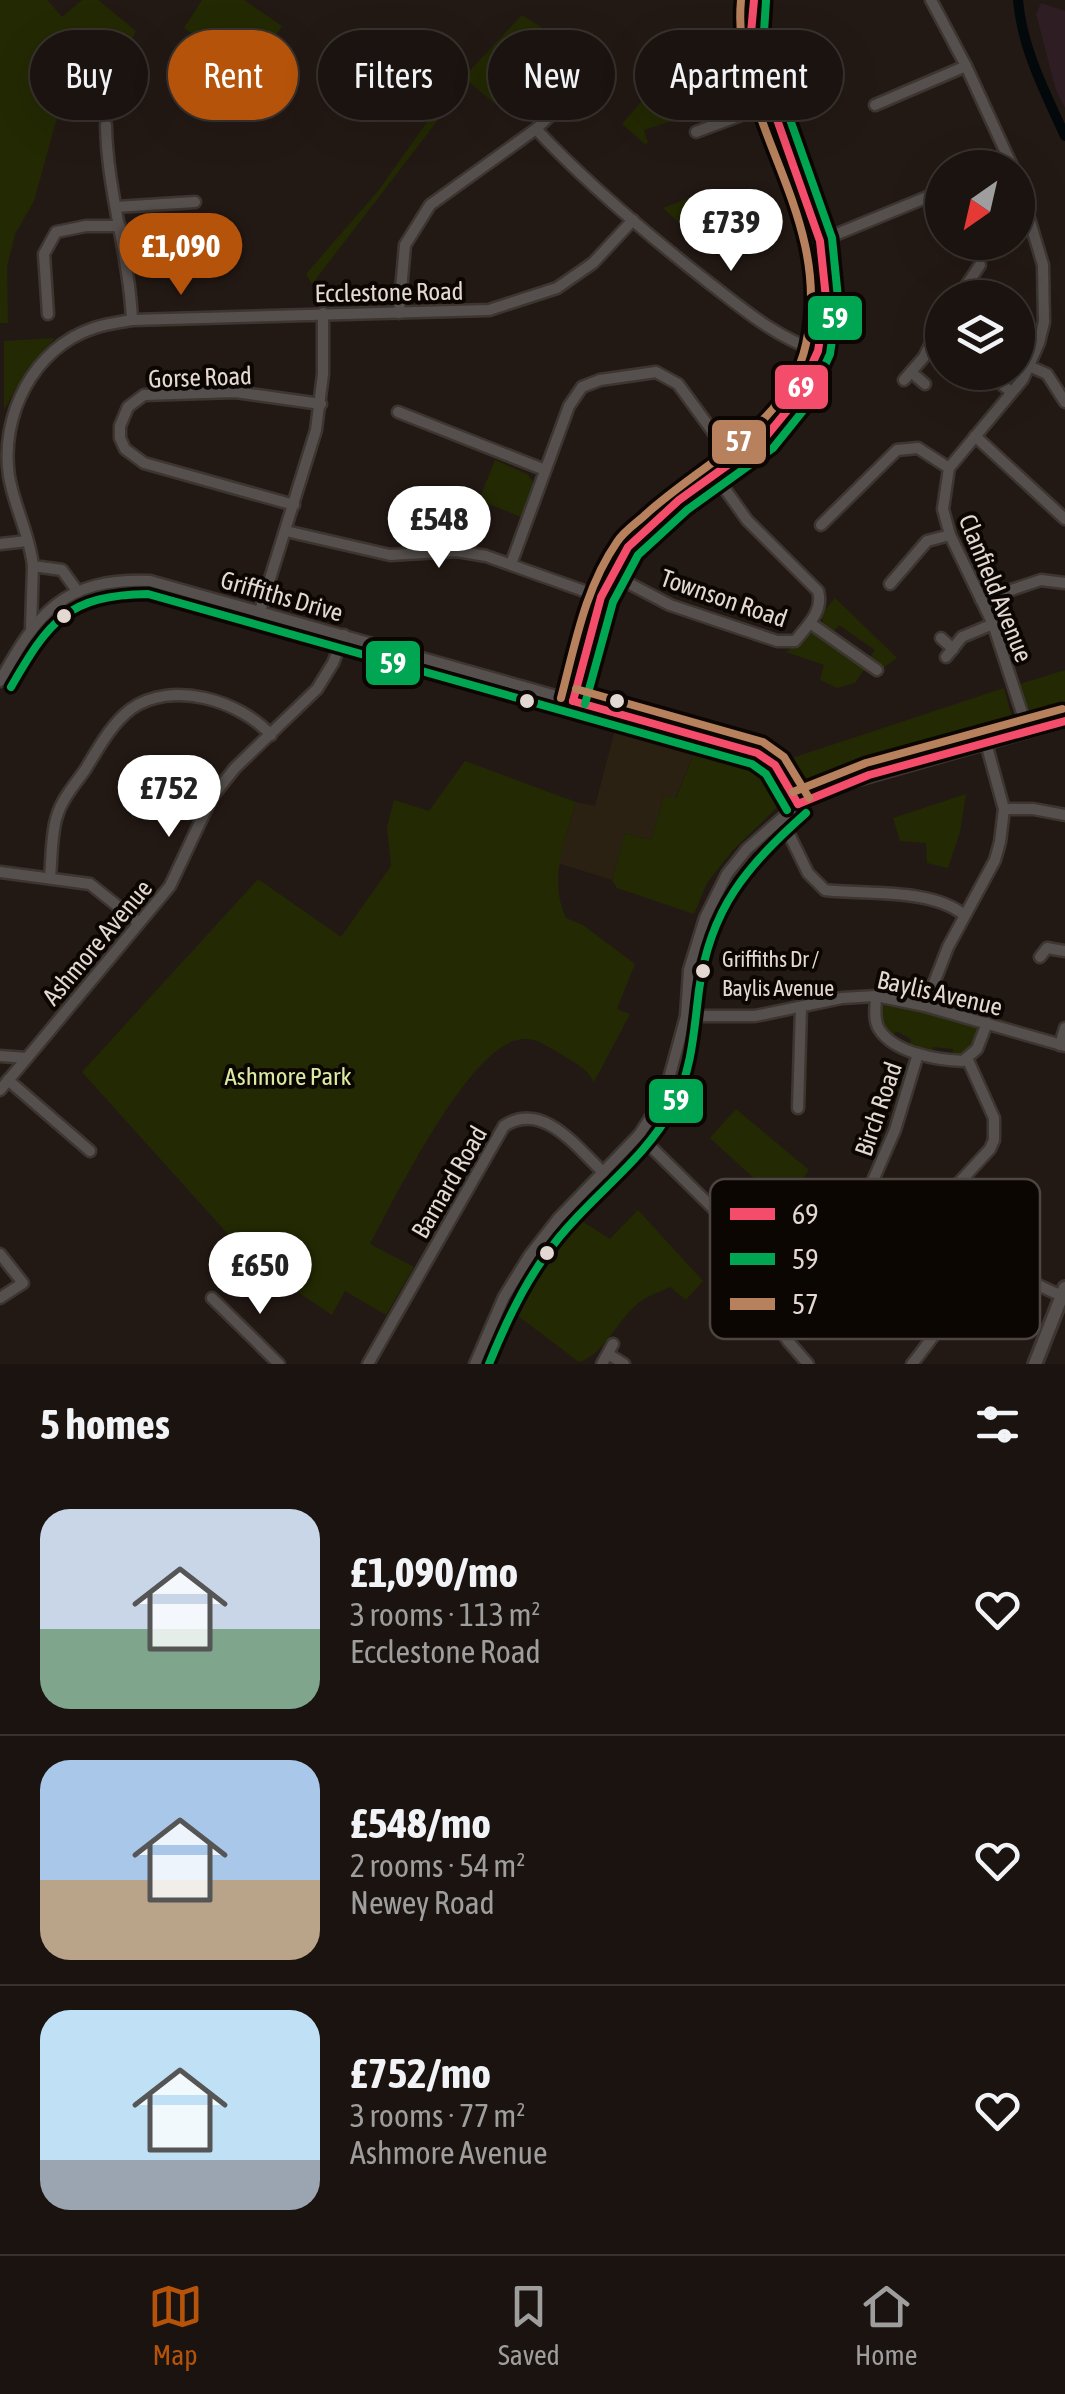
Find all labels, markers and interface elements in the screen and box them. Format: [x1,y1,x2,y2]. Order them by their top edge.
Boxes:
chip: Buy [30,30,148,120]
chip: Rent [168,30,298,120]
chip: Filters [318,30,468,120]
chip: New [488,30,615,120]
chip: Apartment [635,30,843,120]
north arrow [925,150,1035,260]
map controls [925,150,1035,390]
pin: £739 [672,189,790,274]
text: £739 [702,203,760,240]
pin: £1,090 [100,213,262,298]
text: £1,090 [141,227,221,264]
street label: Ecclestone Road [314,277,464,307]
button: layers [925,280,1035,390]
line badge: 59 [806,294,864,342]
text: 59 [822,302,848,334]
street label: Gorse Road [148,361,252,393]
line badge: 69 [773,363,830,411]
text: 69 [788,371,814,403]
line badge: 57 [710,418,768,466]
text: 57 [726,425,752,457]
pin: £548 [380,486,498,571]
text: £548 [410,500,468,537]
street label: Clanfield Avenue [954,510,1038,666]
street label: Townson Road [657,563,791,633]
street label: Griffiths Drive [218,565,346,627]
unlabelled marker [54,606,74,626]
line badge: 59 [364,639,422,687]
text: 59 [380,647,406,679]
unlabelled marker [517,691,537,711]
unlabelled marker [607,691,627,711]
pin: £752 [110,755,228,840]
text: £752 [140,769,198,806]
street label: Ashmore Avenue [37,874,157,1010]
place label: Griffiths Dr / Baylis Avenue [722,946,834,1001]
marker: Griffiths Dr / Baylis Avenue [693,961,713,981]
street label: Baylis Avenue [875,965,1005,1021]
street label: Birch Road [849,1058,907,1160]
park label: Ashmore Park [225,1062,351,1090]
line badge: 59 [647,1077,705,1125]
text: 59 [663,1084,689,1116]
street label: Barnard Road [406,1121,492,1243]
legend [710,1179,1040,1339]
text: 69 [792,1198,818,1230]
pin: £650 [201,1232,319,1317]
unlabelled marker [537,1243,557,1263]
text: 59 [792,1243,818,1275]
text: £650 [231,1246,289,1283]
text: 57 [792,1288,818,1320]
icon: filters [970,1397,1025,1452]
text: 5 homes [40,1400,170,1448]
text: £1,090/mo [350,1548,518,1596]
icon: home [120,1549,240,1669]
icon: heart [970,1582,1025,1637]
text: 3 rooms · 113 m² [350,1596,540,1633]
text: Ecclestone Road [350,1633,541,1670]
text: £548/mo [350,1799,491,1847]
icon: home [120,1800,240,1920]
icon: heart [970,1833,1025,1888]
text: 2 rooms · 54 m² [350,1847,525,1884]
text: Newey Road [350,1884,495,1921]
text: £752/mo [350,2049,491,2097]
icon: home [120,2050,240,2170]
icon: heart [970,2083,1025,2138]
text: 3 rooms · 77 m² [350,2097,525,2134]
text: Ashmore Avenue [350,2134,548,2171]
tab: Map [148,2279,203,2371]
tab: Saved [498,2279,560,2371]
tab: Home [855,2279,917,2371]

